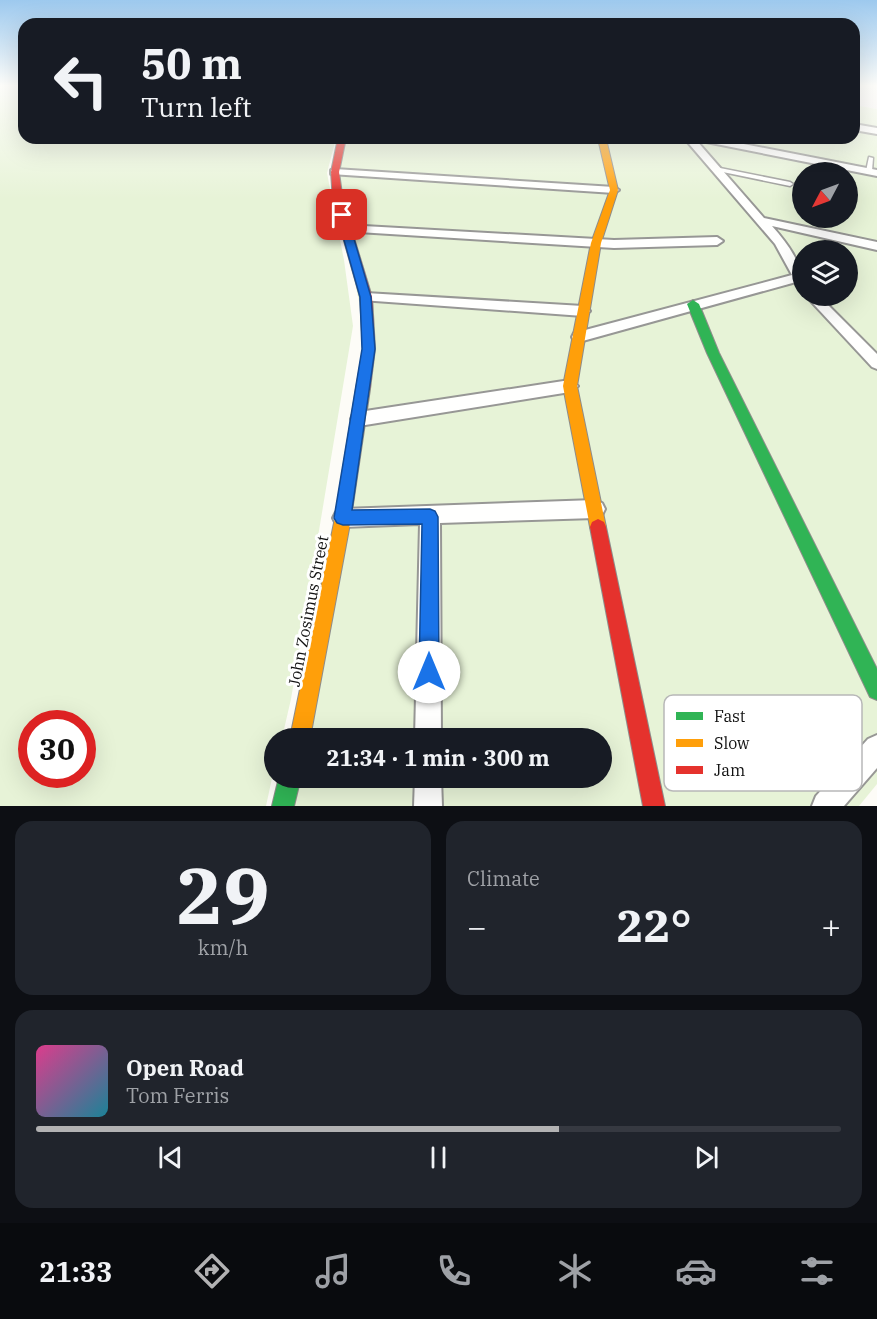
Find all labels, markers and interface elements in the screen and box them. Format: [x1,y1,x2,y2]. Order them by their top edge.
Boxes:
text: 50 m [141,36,242,91]
icon: left [42,42,120,120]
text: Turn left [141,89,252,124]
north arrow [792,162,858,228]
map controls [792,162,858,306]
pin [316,189,367,240]
icon: arrive [325,198,358,231]
button: layers [792,240,858,306]
street label: John Zosimus Street [284,533,333,688]
position arrow [397,640,461,704]
legend [664,695,862,791]
text: Fast [714,706,746,726]
speed limit sign: 30 [18,710,96,788]
text: Slow [714,733,750,753]
text: 21:34 · 1 min · 300 m [326,743,550,772]
text: Jam [714,760,745,780]
text: 29 [176,844,270,945]
text: Climate [467,865,540,892]
text: 22° [616,896,692,954]
text: − [467,905,487,948]
text: + [821,905,841,948]
text: km/h [198,934,248,961]
text: Open Road [126,1053,244,1082]
text: Tom Ferris [126,1082,229,1109]
icon: previous [154,1141,187,1174]
icon: pause [422,1141,455,1174]
icon: next [690,1141,723,1174]
icon: directions [191,1250,233,1292]
icon: music [312,1250,354,1292]
icon: phone [433,1250,475,1292]
icon: climate [554,1250,596,1292]
icon: car [675,1250,717,1292]
icon: filters [796,1250,838,1292]
text: 21:33 [39,1254,112,1289]

